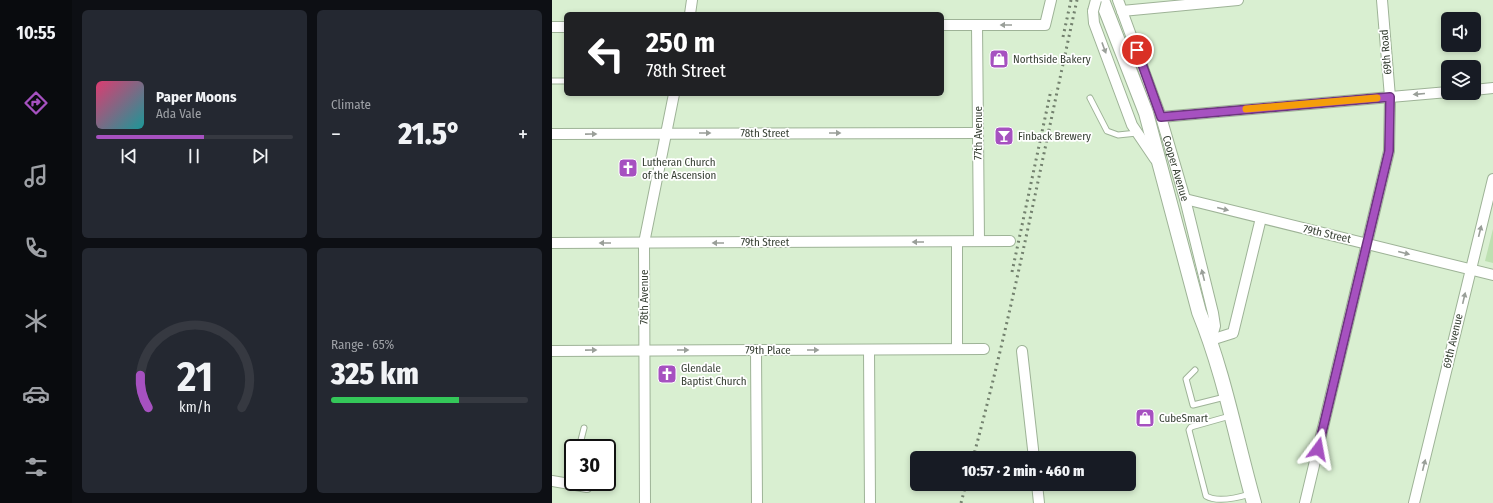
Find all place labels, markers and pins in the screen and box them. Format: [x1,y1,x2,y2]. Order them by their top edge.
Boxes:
pin [1120,33,1154,67]
shop icon: Northside Bakery [988,48,1010,70]
place label: Northside Bakery [1013,53,1091,66]
bar icon: Finback Brewery [993,125,1015,147]
place label: Finback Brewery [1018,130,1091,143]
place label: Lutheran Church of the Ascension [642,156,716,182]
church icon: Lutheran Church of the Ascension [617,157,639,179]
place label: Glendale Baptist Church [681,362,747,388]
church icon: Glendale Baptist Church [656,363,678,385]
shop icon: CubeSmart [1134,407,1156,429]
place label: CubeSmart [1159,412,1209,425]

